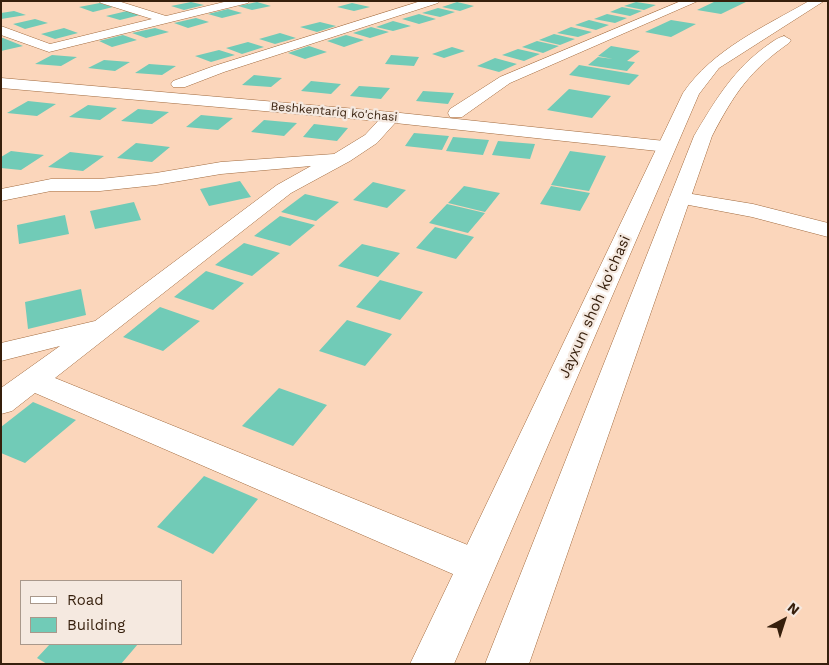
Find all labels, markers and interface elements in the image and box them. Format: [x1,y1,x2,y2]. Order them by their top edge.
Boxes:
street label: Beshkentariq ko'chasi [270,99,398,125]
street label: Jayxun shoh ko'chasi [555,233,635,381]
legend [20,580,182,645]
text: Road [67,591,104,609]
north arrow [759,595,809,645]
text: N [785,599,803,618]
text: Building [67,616,125,634]

